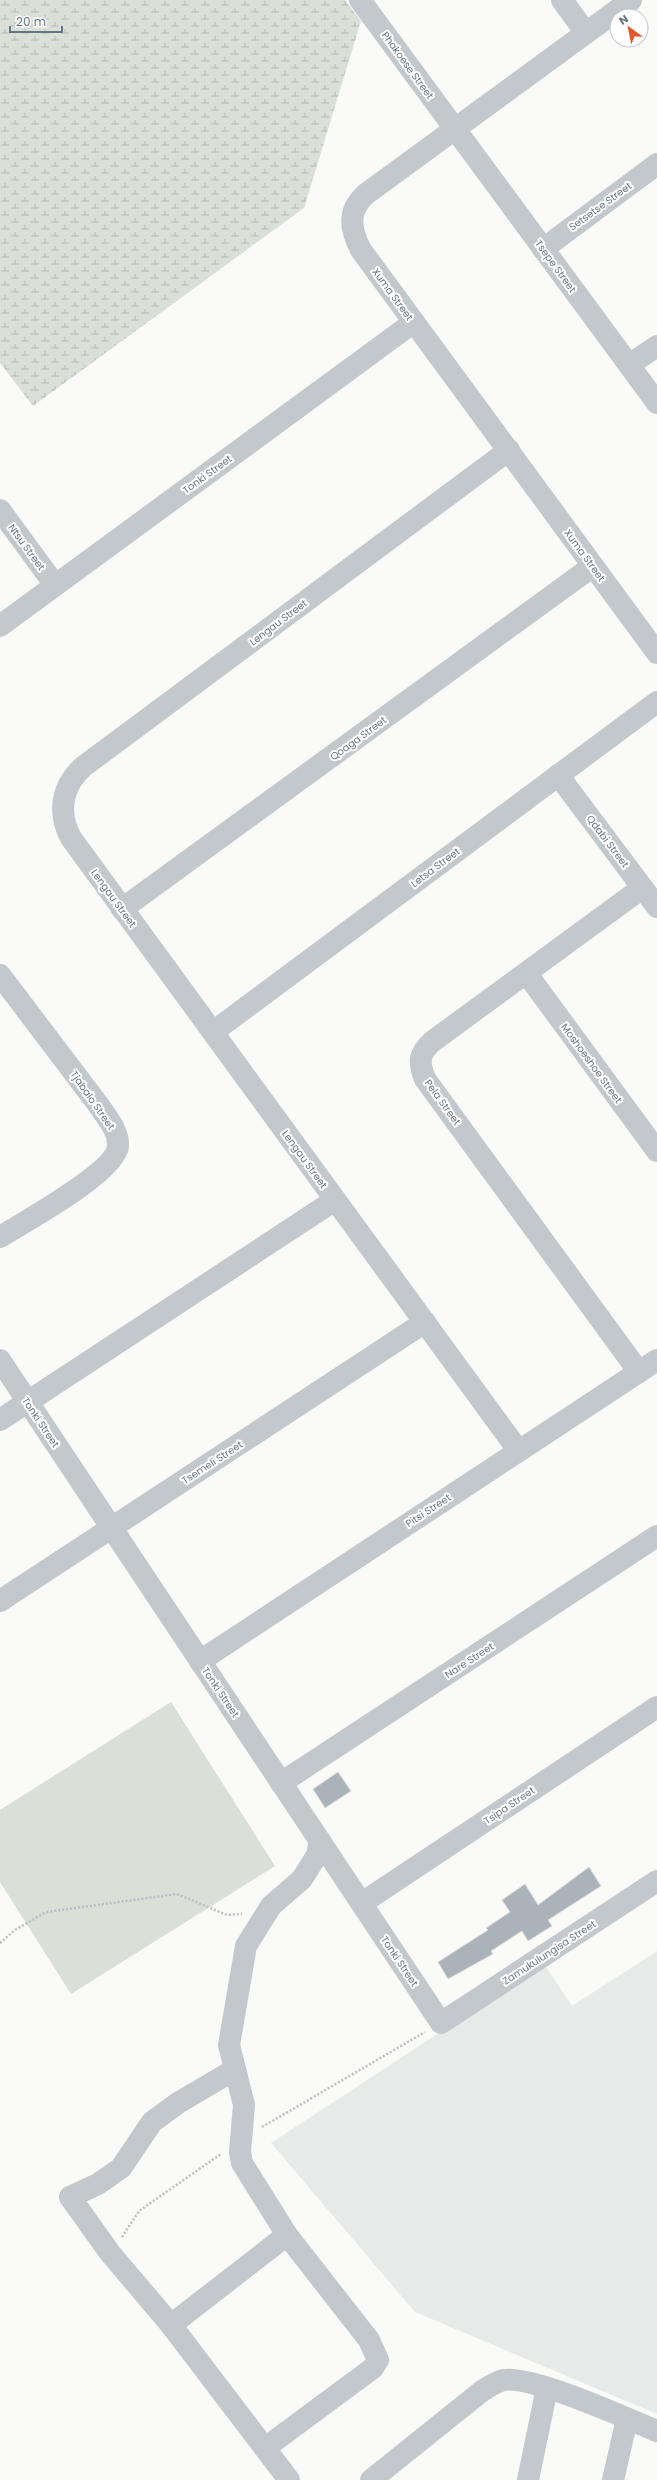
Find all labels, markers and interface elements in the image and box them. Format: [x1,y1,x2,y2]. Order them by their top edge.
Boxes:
scale bar [10,8,62,34]
north arrow [609,8,649,48]
text: N [616,11,631,29]
text: 20 m [16,13,46,30]
street label: Phakoese Street [378,28,437,102]
street label: Setsetse Street [566,178,635,234]
street label: Tsepe Street [531,237,580,296]
street label: Xuma Street [368,265,417,324]
street label: Tonki Street [180,451,235,497]
street label: Ntsu Street [5,521,49,574]
street label: Xuma Street [560,526,609,585]
street label: Lengau Street [246,595,311,649]
street label: Qoaga Street [327,713,390,764]
street label: Qdabi Street [583,812,633,871]
street label: Letsa Street [408,844,463,891]
street label: Lengau Street [87,866,140,931]
street label: Moshoeshoe Street [557,1020,626,1107]
street label: Tjabalo Street [67,1068,119,1133]
street label: Pela Street [421,1076,464,1128]
street label: Lengau Street [278,1127,331,1192]
street label: Tonki Street [18,1394,63,1451]
street label: Tsemeli Street [179,1437,246,1488]
street label: Pitsi Street [403,1490,454,1531]
street label: Nare Street [442,1639,497,1682]
street label: Tonki Street [198,1664,243,1721]
street label: Tsipa Street [481,1783,538,1828]
street label: Zamukulungisa Street [500,1916,599,1988]
street label: Tonki Street [377,1933,422,1990]

